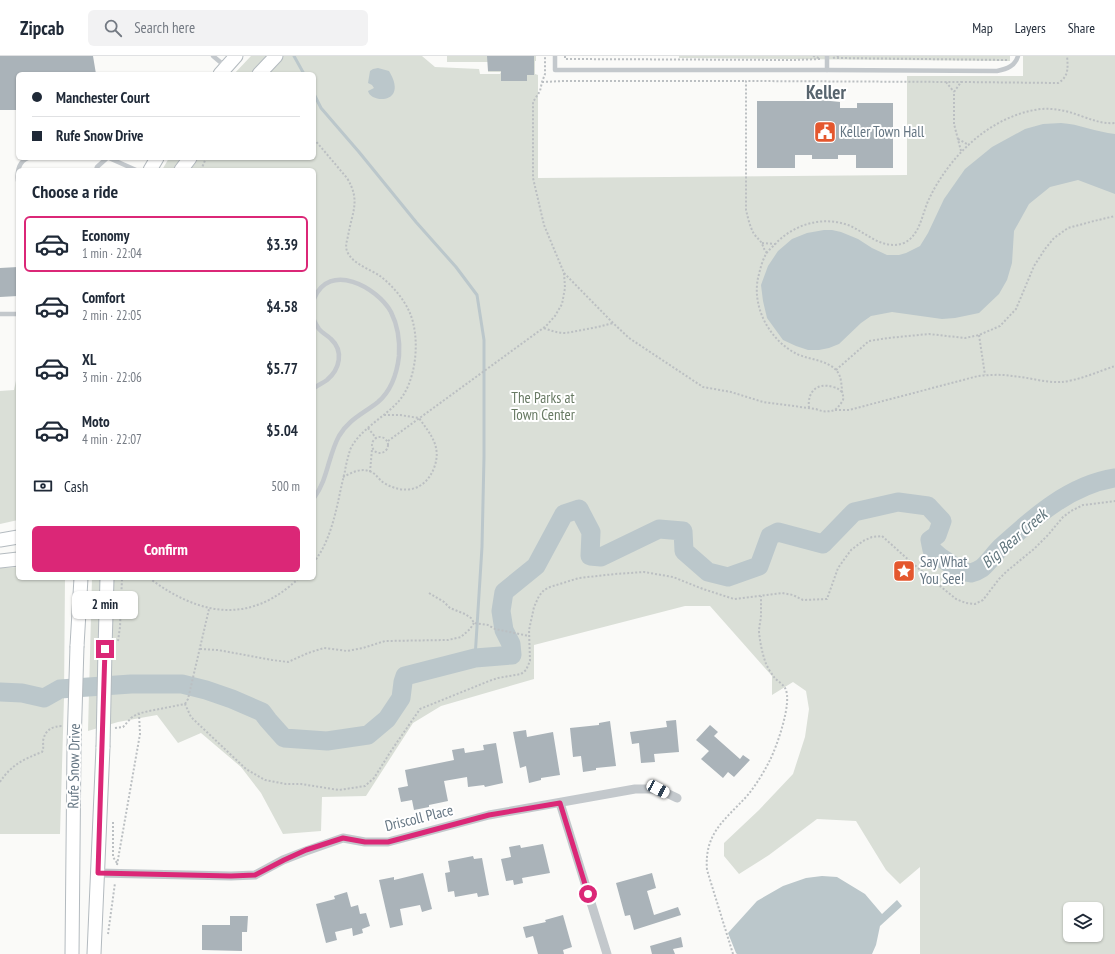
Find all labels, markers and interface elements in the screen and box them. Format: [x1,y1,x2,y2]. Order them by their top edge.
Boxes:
search box [88,10,368,46]
text: Zipcab [20,16,64,40]
icon: search [102,17,124,39]
text: Search here [134,18,195,37]
text: Map [972,19,993,37]
text: Layers [1015,19,1046,37]
text: Share [1068,19,1095,37]
district label: Keller [806,80,847,104]
text: Manchester Court [56,88,150,107]
public building icon: Keller Town Hall [812,119,838,145]
place label: Keller Town Hall [840,122,925,141]
text: Rufe Snow Drive [56,126,143,145]
text: Choose a ride [32,180,118,203]
icon: car [34,226,70,262]
text: Economy [82,226,130,245]
text: $3.39 [266,235,298,254]
text: 1 min · 22:04 [82,245,142,262]
icon: car [34,288,70,324]
text: Comfort [82,288,125,307]
text: $4.58 [266,297,298,316]
text: 2 min · 22:05 [82,307,142,324]
icon: car [34,350,70,386]
text: XL [82,350,96,369]
text: $5.77 [266,359,298,378]
text: 3 min · 22:06 [82,369,142,386]
park label: The Parks at Town Center [511,388,576,424]
icon: car [34,412,70,448]
text: Moto [82,412,110,431]
text: $5.04 [266,421,298,440]
text: 4 min · 22:07 [82,431,142,448]
icon: cash [32,475,54,497]
text: Cash [64,477,88,496]
text: 500 m [271,478,300,495]
water label: Big Bear Creek [977,503,1052,572]
button: Confirm [32,526,300,572]
place label: Say What You See! [920,552,967,588]
place icon: Say What You See! [891,558,917,584]
callout: 2 min [72,591,138,619]
text: 2 min [92,596,118,613]
route end [96,640,114,658]
street label: Rufe Snow Drive [63,723,84,809]
car [645,778,671,800]
street label: Driscoll Place [383,800,455,835]
route start [579,885,597,903]
map controls [1063,902,1103,942]
button: layers [1063,902,1103,942]

